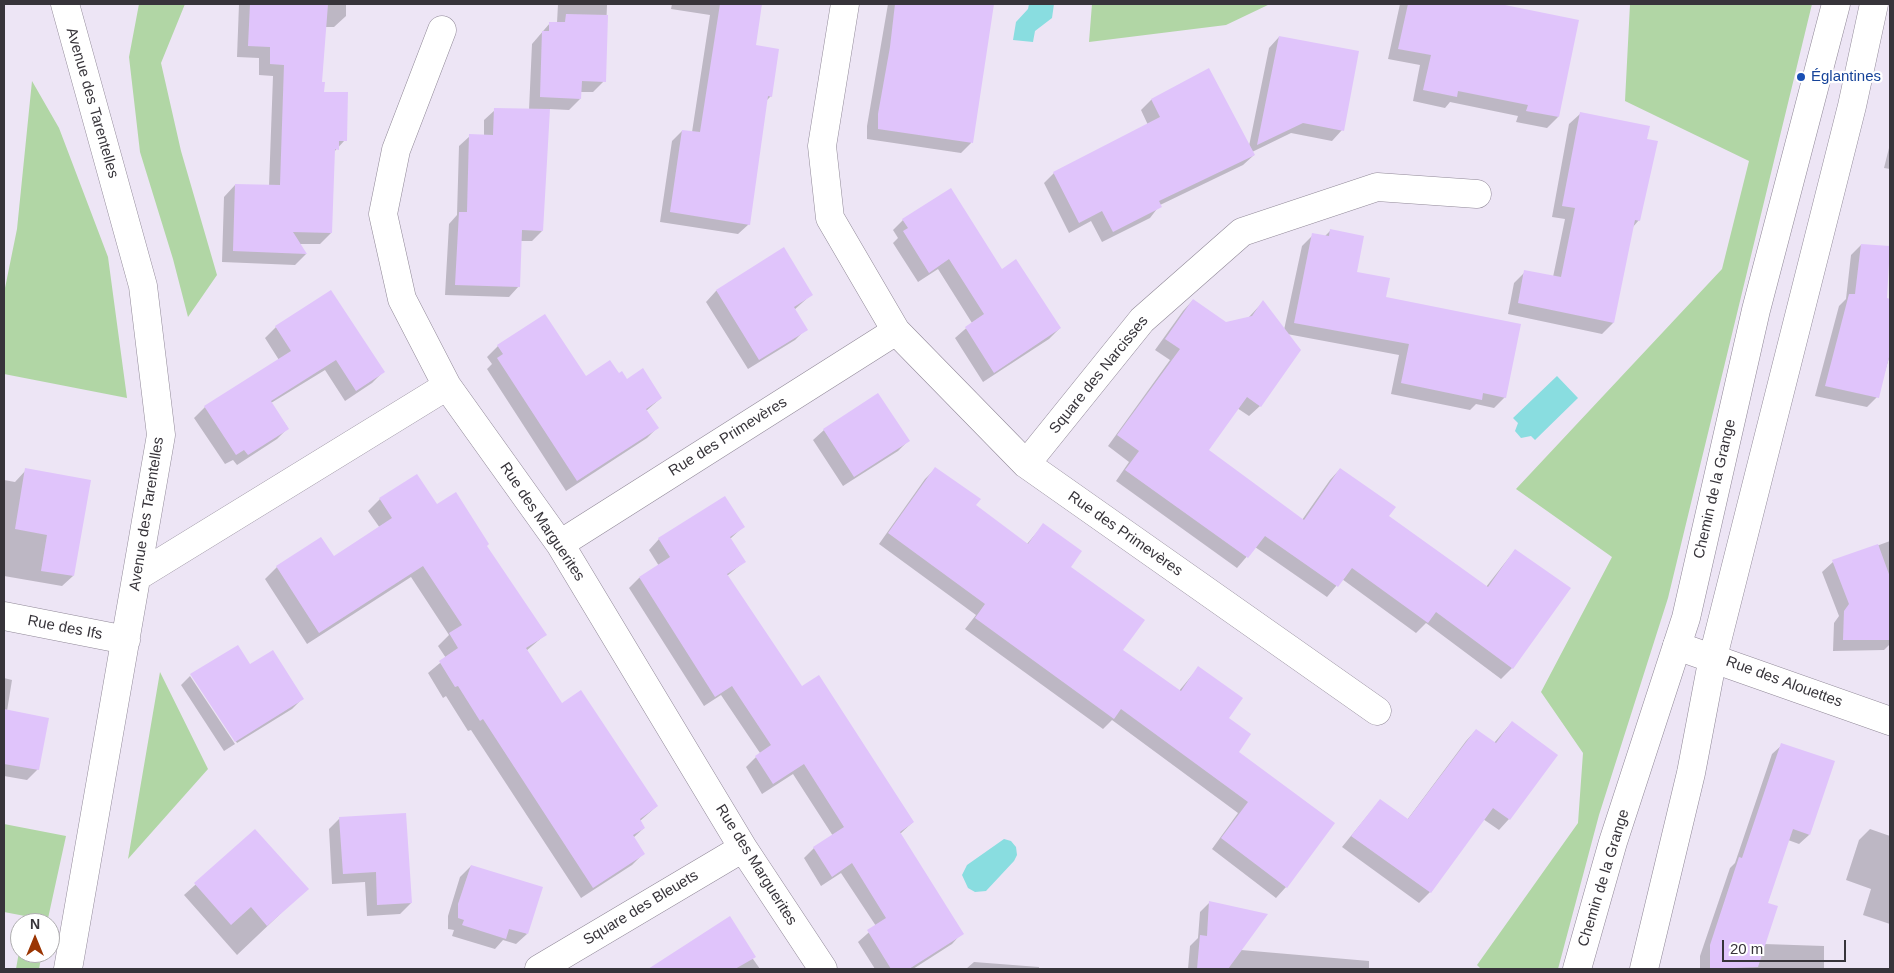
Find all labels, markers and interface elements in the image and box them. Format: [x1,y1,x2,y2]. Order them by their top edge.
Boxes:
street label: Avenue des Tarentelles [62,26,122,180]
place label: Églantines [1811,68,1881,86]
marker: Églantines [1795,71,1807,83]
street label: Square des Narcisses [1046,312,1152,438]
street label: Rue des Primevères [666,393,790,481]
street label: Chemin de la Grange [1690,418,1740,560]
street label: Avenue des Tarentelles [126,436,168,592]
street label: Rue des Marguerites [496,459,588,585]
street label: Rue des Primevères [1064,488,1186,580]
street label: Rue des Ifs [26,612,104,644]
street label: Rue des Alouettes [1723,653,1845,711]
street label: Rue des Marguerites [711,801,801,929]
street label: Chemin de la Grange [1575,807,1633,949]
street label: Square des Bleuets [580,867,702,949]
north arrow [10,913,60,963]
text: N [30,916,40,932]
scale bar [1724,930,1848,962]
text: 20 m [1730,940,1763,957]

